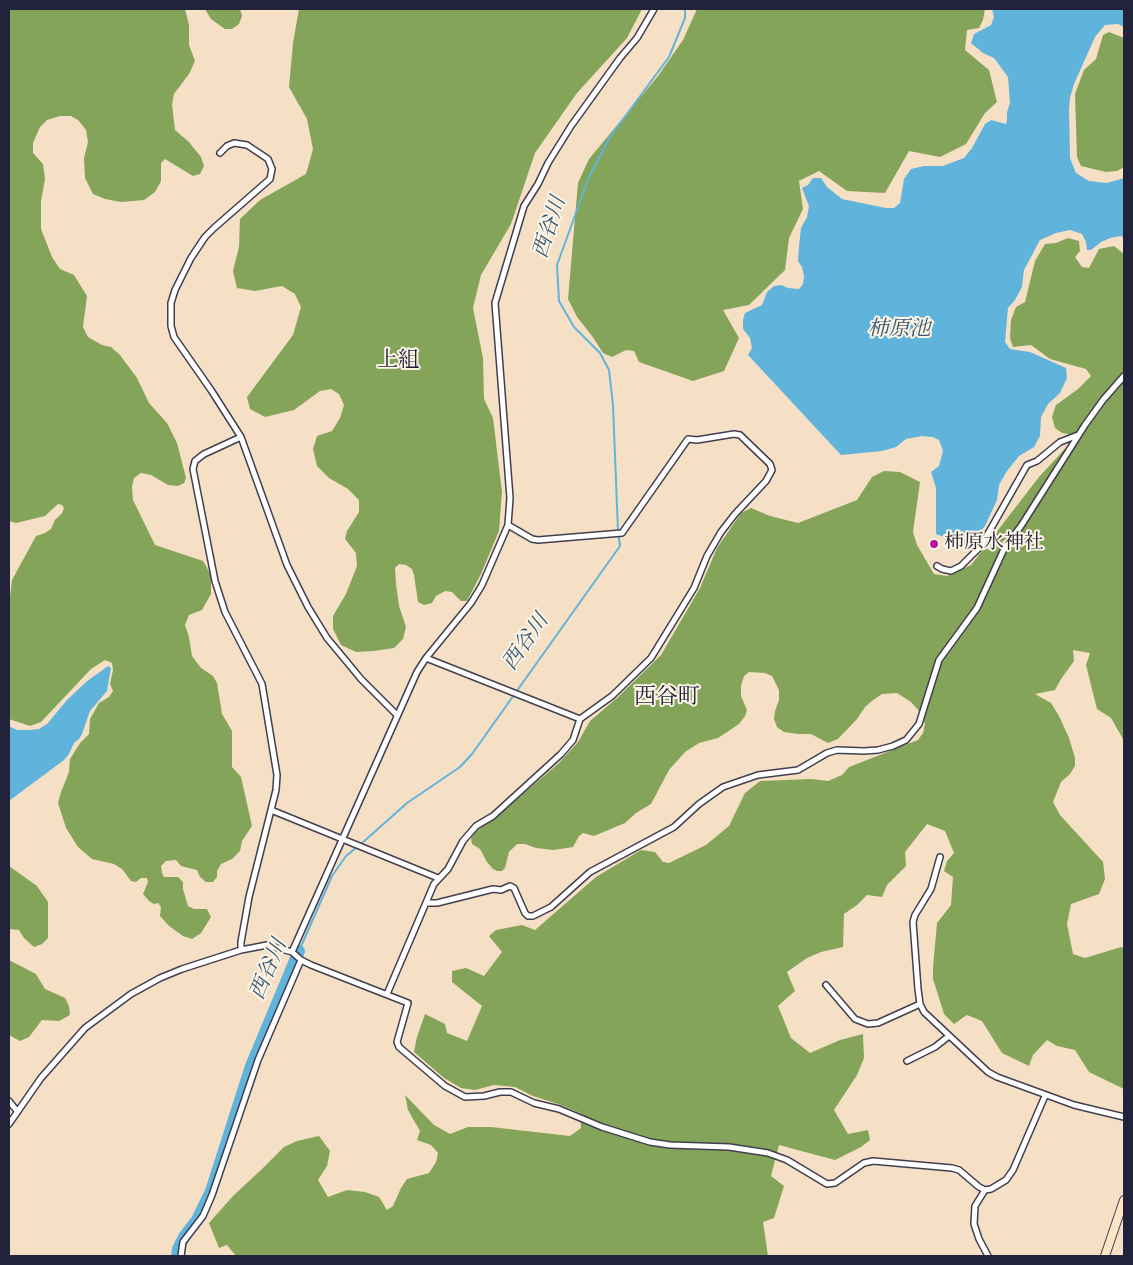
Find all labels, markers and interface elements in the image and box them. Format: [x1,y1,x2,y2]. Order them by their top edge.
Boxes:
water label: 西谷川 [529,194,573,262]
water label: 柿原池 [868,318,930,344]
district label: 上組 [377,349,419,375]
place label: 柿原水神社 [944,532,1044,556]
marker: 柿原水神社 [928,538,940,550]
water label: 西谷川 [499,610,555,676]
district label: 西谷町 [634,685,700,711]
water label: 西谷川 [246,936,294,1004]

